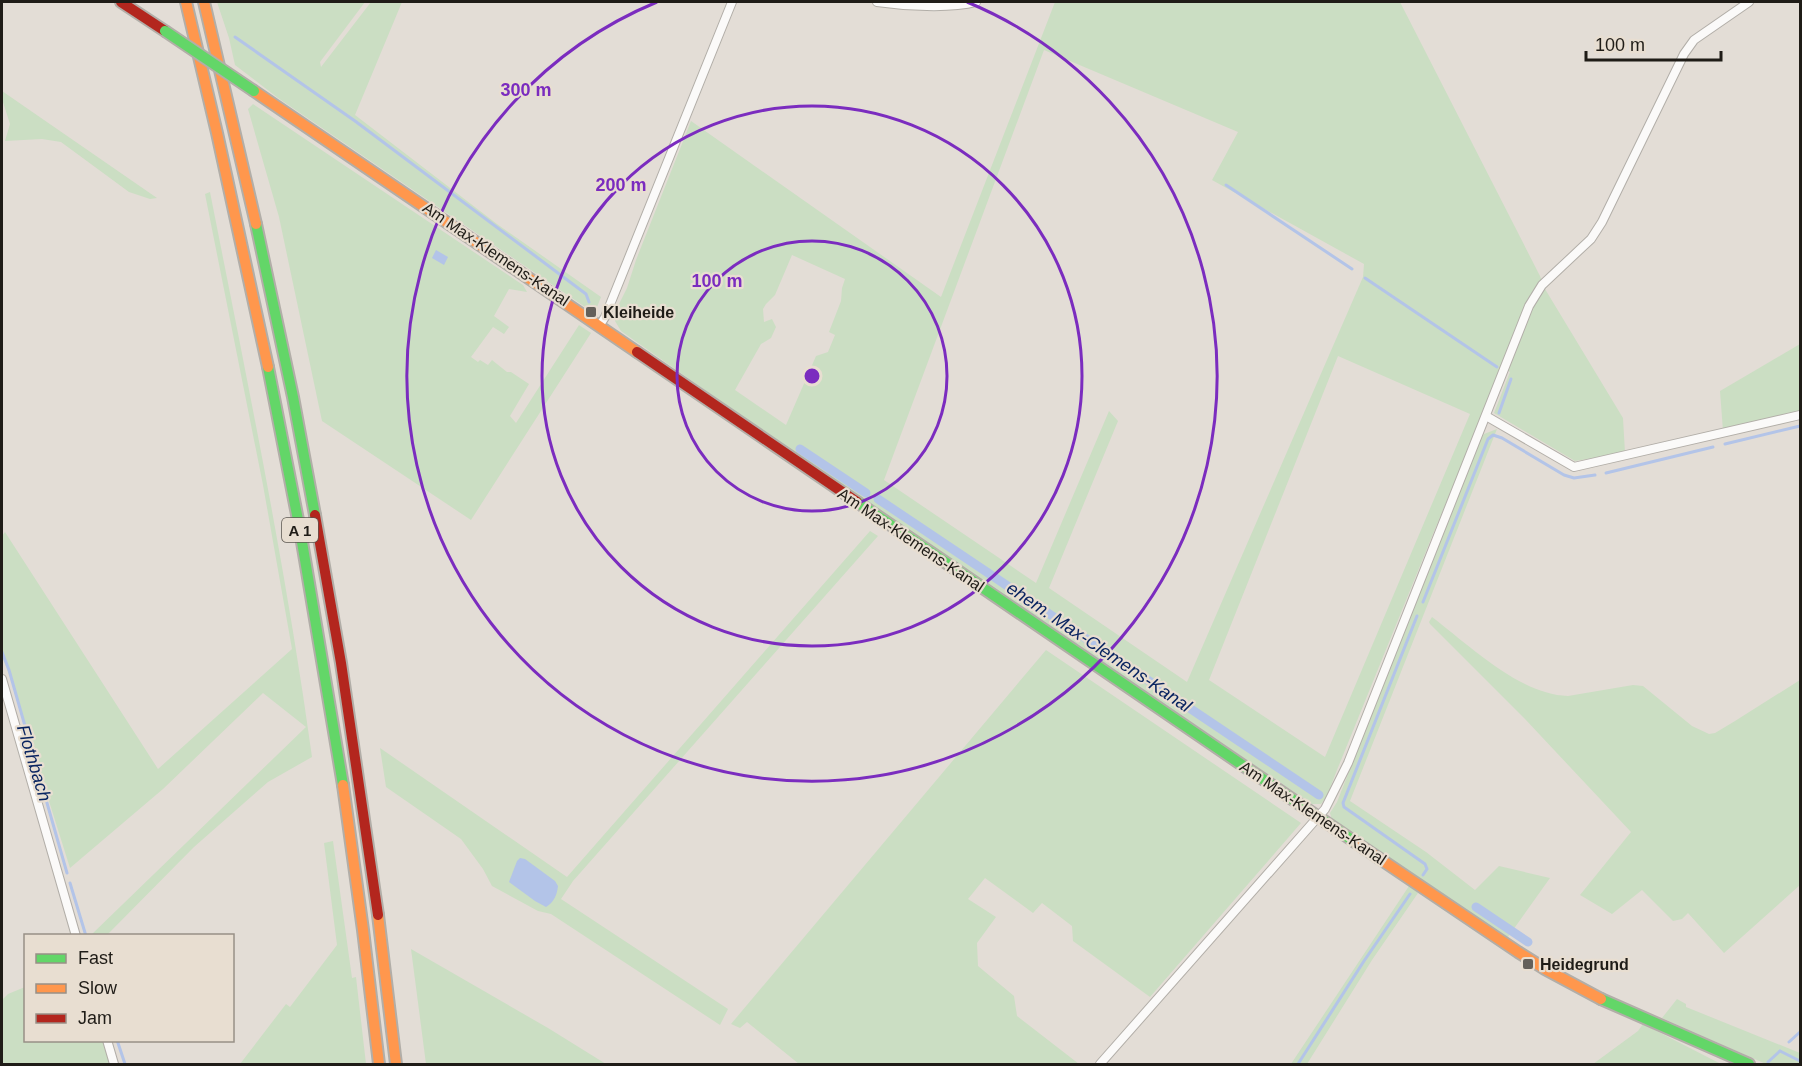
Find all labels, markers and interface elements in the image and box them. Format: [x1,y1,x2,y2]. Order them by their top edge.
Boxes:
scale bar [1586,24,1721,62]
text: 100 m [1595,35,1645,55]
text: 300 m [500,80,552,100]
text: 200 m [595,175,647,195]
street label: Am Max-Klemens-Kanal [420,199,572,309]
text: 100 m [691,271,743,291]
place label: Kleiheide [603,304,674,321]
marker: Kleiheide [584,305,598,319]
centre of rings [802,366,822,386]
street label: Am Max-Klemens-Kanal [835,485,987,595]
road number: A 1 [282,518,318,542]
water label: ehem. Max-Clemens-Kanal [1003,578,1196,717]
water label: Flothbach [13,722,55,804]
street label: Am Max-Klemens-Kanal [1237,758,1389,868]
legend [24,934,234,1042]
text: Fast [78,948,113,968]
place label: Heidegrund [1540,956,1629,973]
marker: Heidegrund [1521,957,1535,971]
text: Slow [78,978,118,998]
text: Jam [78,1008,112,1028]

